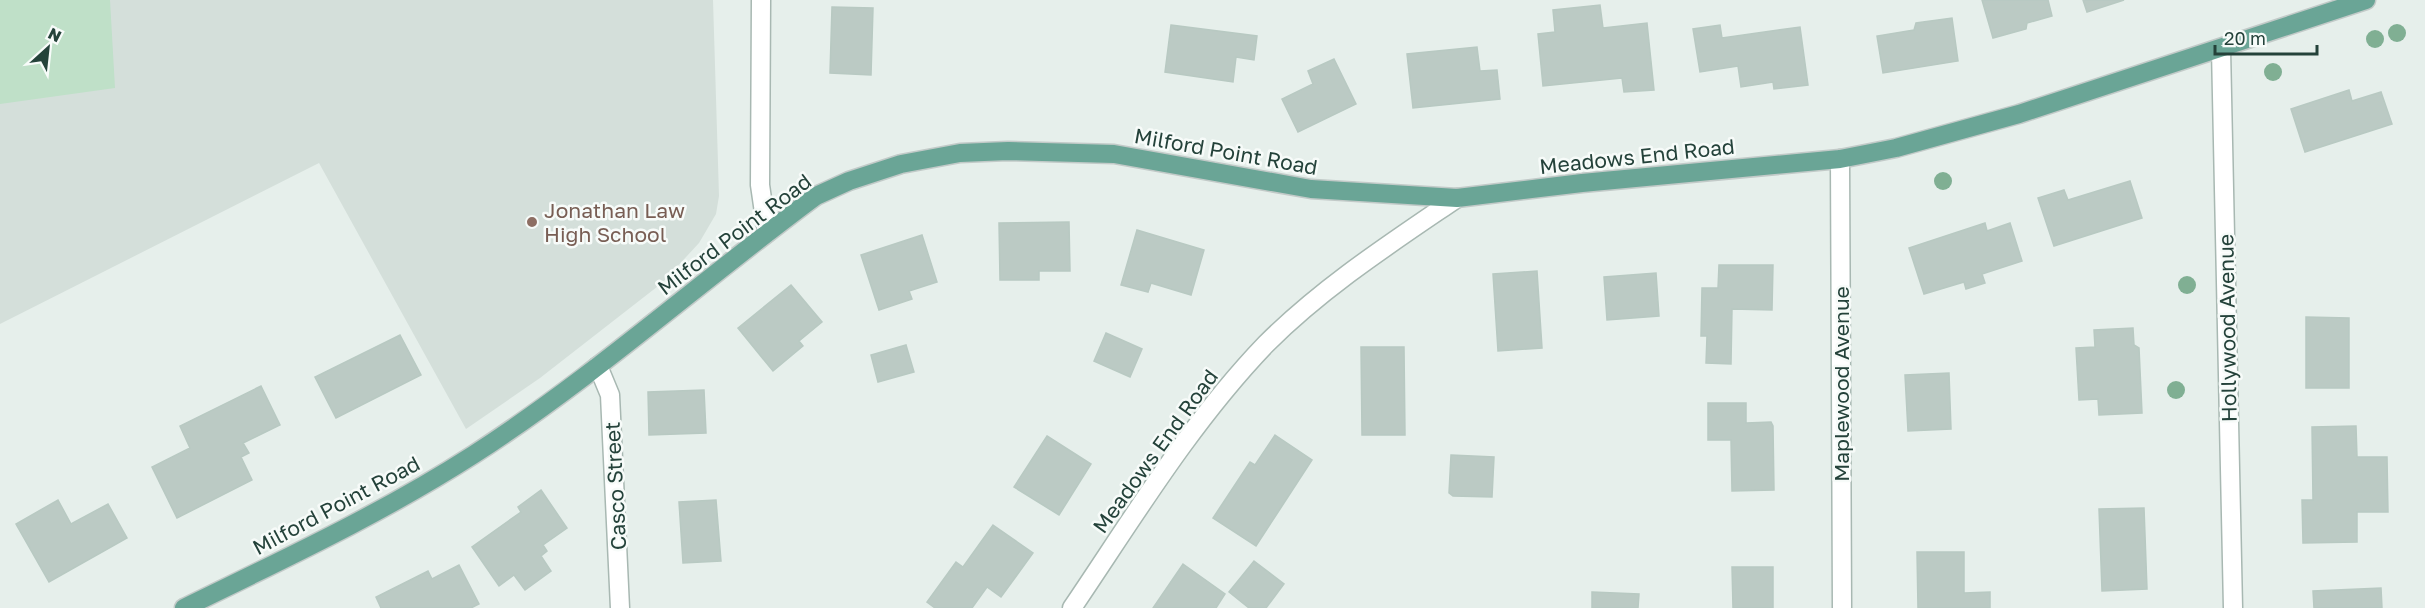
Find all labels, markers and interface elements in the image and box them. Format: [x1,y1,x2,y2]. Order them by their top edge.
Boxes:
north arrow [18,18,78,78]
scale bar [2215,18,2317,56]
text: N [45,23,65,46]
text: 20 m [2224,27,2266,49]
street label: Milford Point Road [1132,122,1320,180]
street label: Meadows End Road [1538,133,1736,179]
street label: Milford Point Road [652,168,816,300]
place label: Jonathan Law High School [544,197,685,247]
marker: Jonathan Law High School [525,215,539,229]
street label: Hollywood Avenue [2212,234,2242,422]
street label: Maplewood Avenue [1828,286,1854,482]
street label: Meadows End Road [1087,364,1223,538]
street label: Casco Street [599,421,631,551]
street label: Milford Point Road [248,450,424,560]

